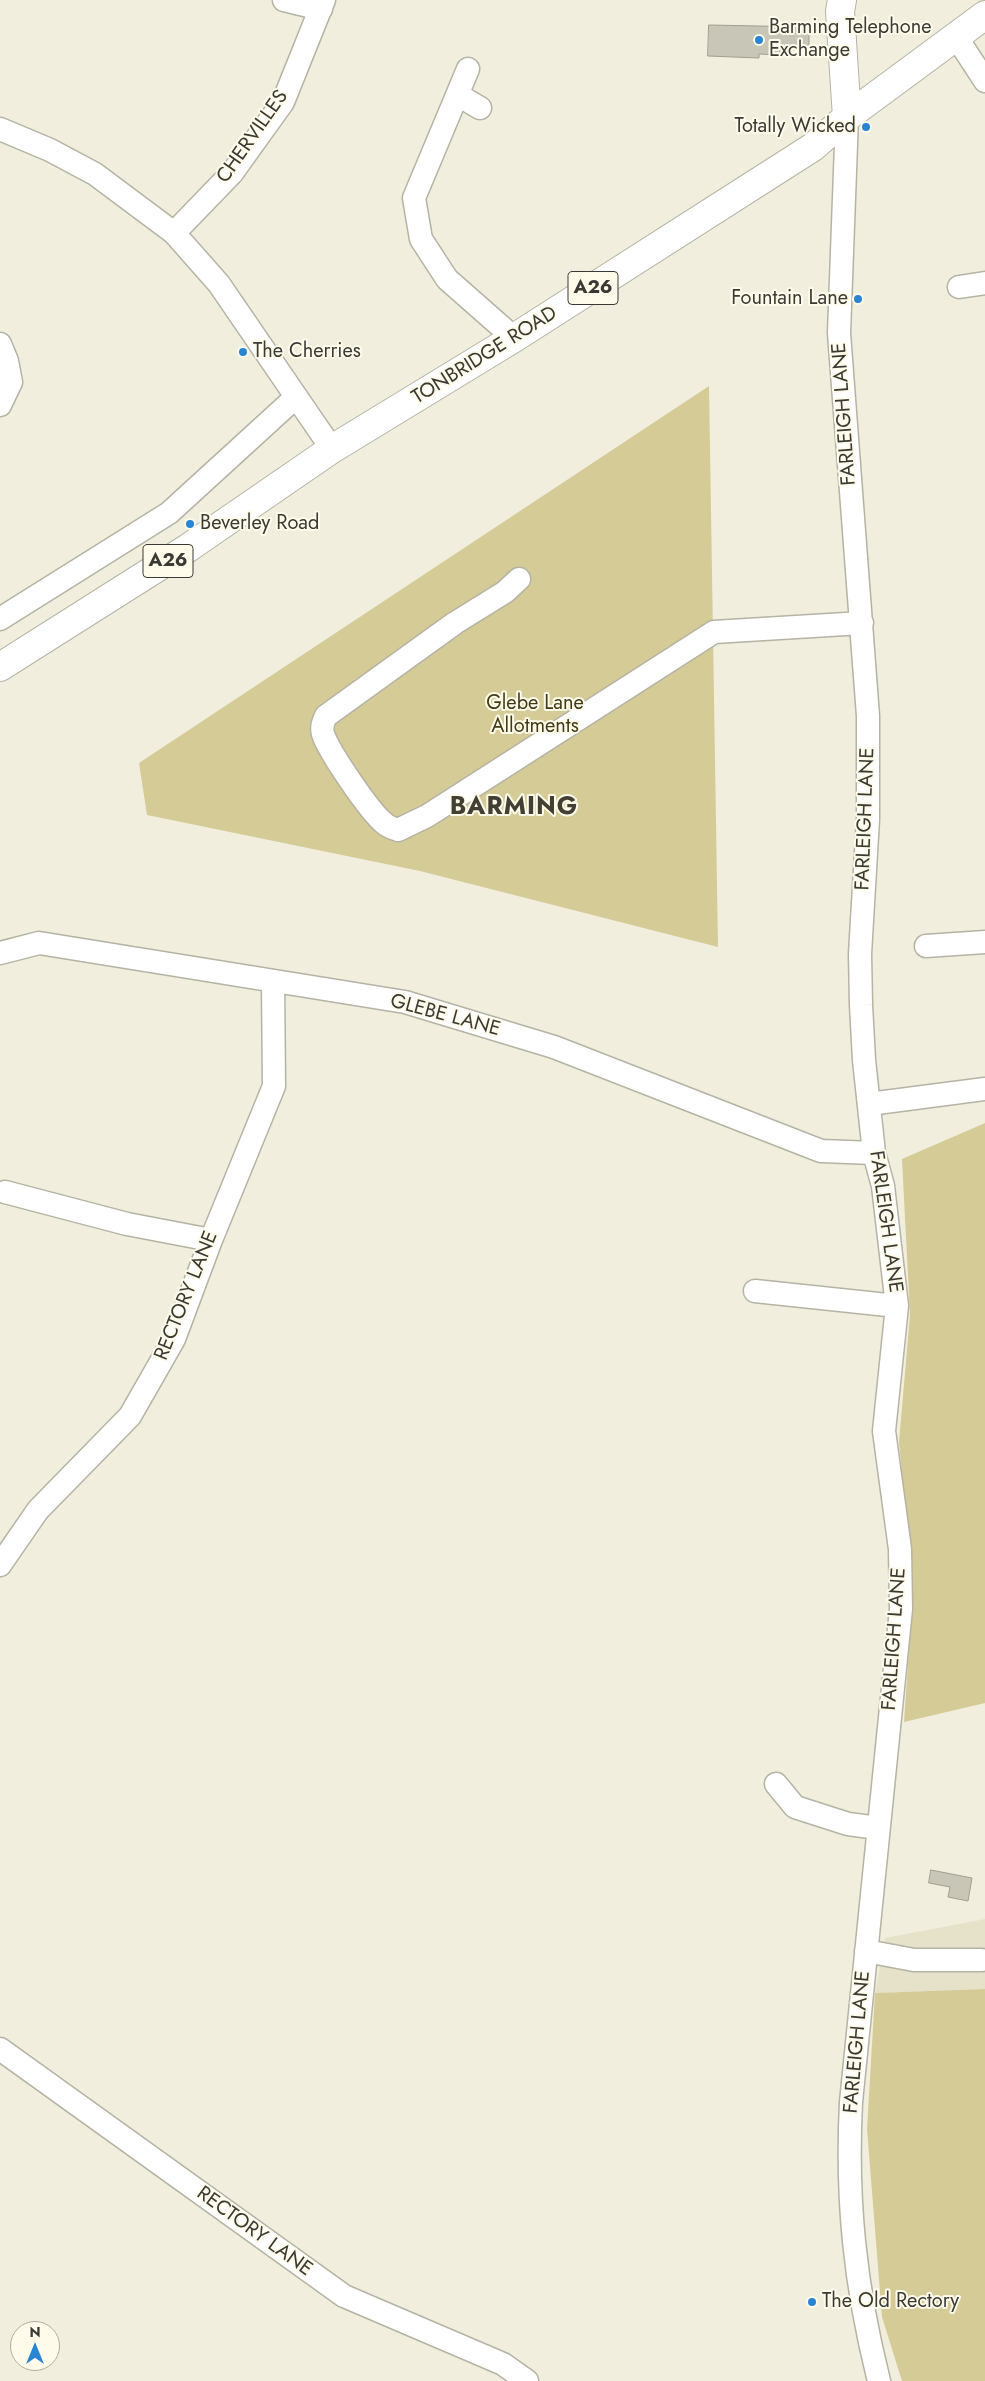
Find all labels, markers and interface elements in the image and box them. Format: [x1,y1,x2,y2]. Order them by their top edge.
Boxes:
place label: Barming Telephone Exchange [769,16,931,63]
marker: Barming Telephone Exchange [753,34,765,46]
street label: CHERVILLES [212,86,294,188]
place label: Totally Wicked [735,115,856,139]
marker: Totally Wicked [860,121,872,133]
road number: A26 [568,272,618,304]
place label: Fountain Lane [731,287,848,311]
marker: Fountain Lane [852,293,864,305]
street label: TONBRIDGE ROAD [408,302,562,410]
place label: The Cherries [253,340,361,364]
street label: FARLEIGH LANE [828,342,862,486]
marker: The Cherries [237,346,249,358]
place label: Beverley Road [200,512,319,536]
marker: Beverley Road [184,518,196,530]
road number: A26 [143,544,193,578]
park label: Glebe Lane Allotments [486,692,584,739]
street label: FARLEIGH LANE [852,747,880,891]
district label: BARMING [449,793,579,823]
street label: GLEBE LANE [387,990,503,1042]
street label: FARLEIGH LANE [863,1150,907,1294]
street label: RECTORY LANE [150,1228,224,1364]
street label: FARLEIGH LANE [878,1567,912,1711]
street label: FARLEIGH LANE [840,1970,876,2114]
street label: RECTORY LANE [191,2182,317,2282]
place label: The Old Rectory [822,2290,959,2314]
marker: The Old Rectory [806,2296,818,2308]
north arrow [10,2321,60,2371]
text: N [29,2322,41,2342]

